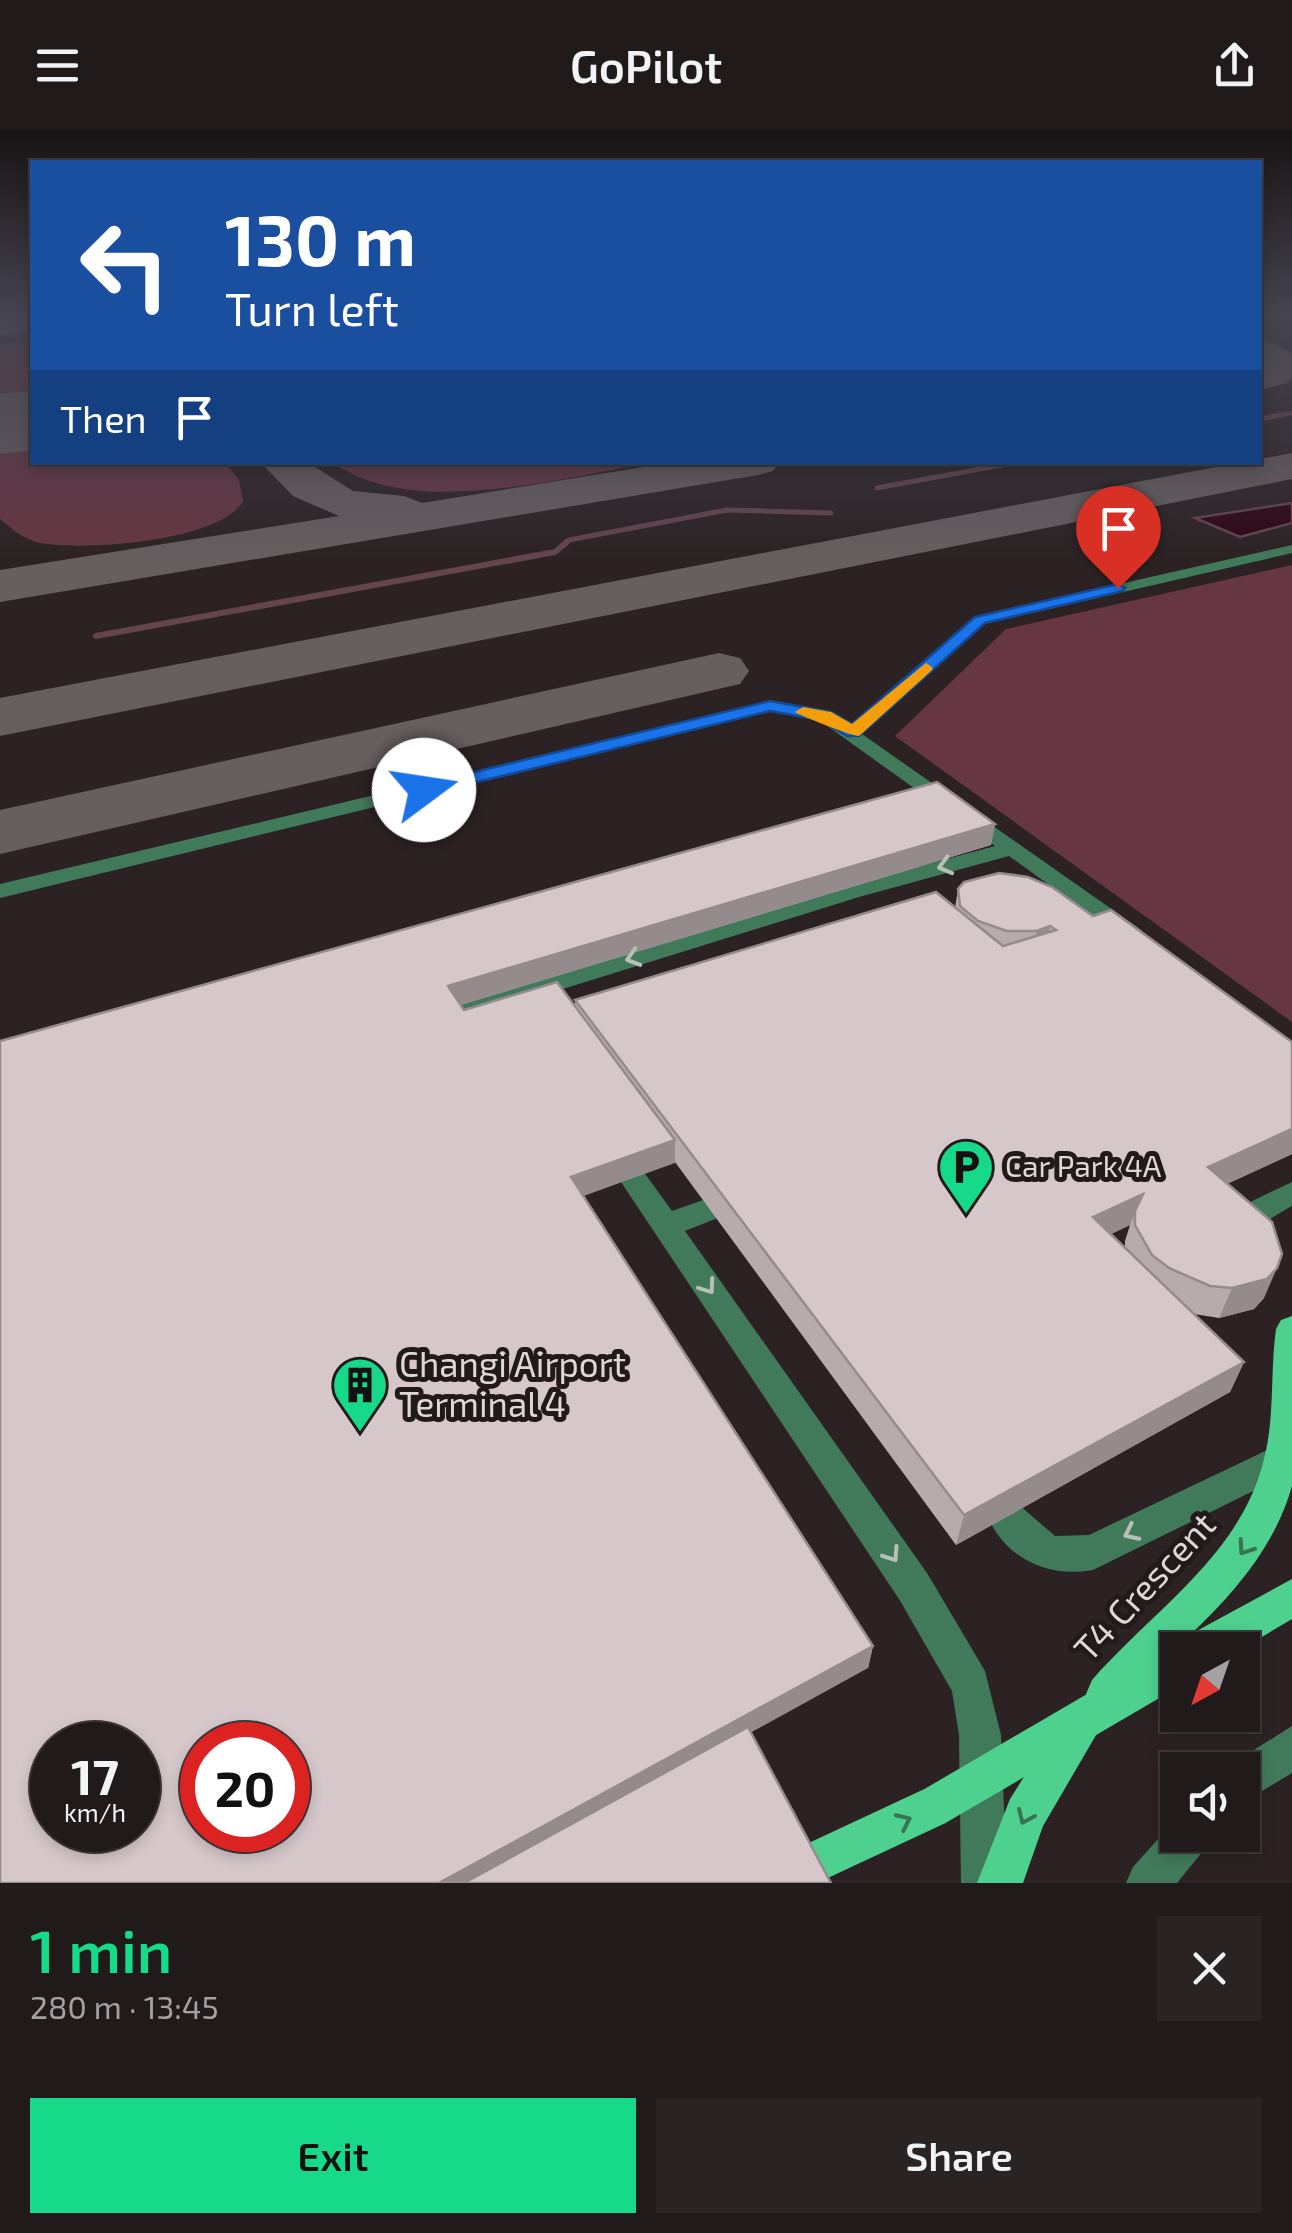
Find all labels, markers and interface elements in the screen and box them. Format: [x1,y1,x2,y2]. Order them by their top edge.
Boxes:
icon: menu [30,38,85,93]
text: GoPilot [570,38,722,92]
icon: share [1207,38,1262,93]
text: 130 m [225,196,416,280]
icon: left [60,200,190,330]
text: Turn left [225,281,399,335]
icon: arrive [167,390,222,445]
text: Then [60,395,147,441]
pin [1076,486,1161,589]
icon: arrive [1091,501,1146,556]
position arrow [372,738,476,842]
one-way arrow [937,855,954,876]
one-way arrow [625,946,642,967]
parking icon: Car Park 4A [936,1137,996,1216]
place label: Car Park 4A [1005,1147,1162,1183]
one-way arrow [696,1275,714,1294]
place label: Changi Airport Terminal 4 [399,1342,626,1424]
building icon: Changi Airport Terminal 4 [330,1355,390,1434]
street label: T4 Crescent [1064,1503,1223,1669]
one-way arrow [1124,1521,1142,1540]
one-way arrow [1239,1537,1257,1555]
one-way arrow [880,1543,898,1562]
north arrow [1160,1632,1260,1732]
map controls [1160,1632,1260,1852]
speed limit sign: 20 [180,1722,310,1852]
text: 17 [71,1745,119,1805]
button: sound [1160,1752,1260,1852]
text: km/h [64,1797,126,1827]
one-way arrow [1017,1807,1037,1825]
one-way arrow [893,1813,911,1833]
text: 1 min [30,1913,172,1985]
button: close [1157,1916,1262,2021]
text: 280 m · 13:45 [30,1987,219,2025]
button: Exit [30,2098,636,2213]
button: Share [656,2098,1262,2213]

